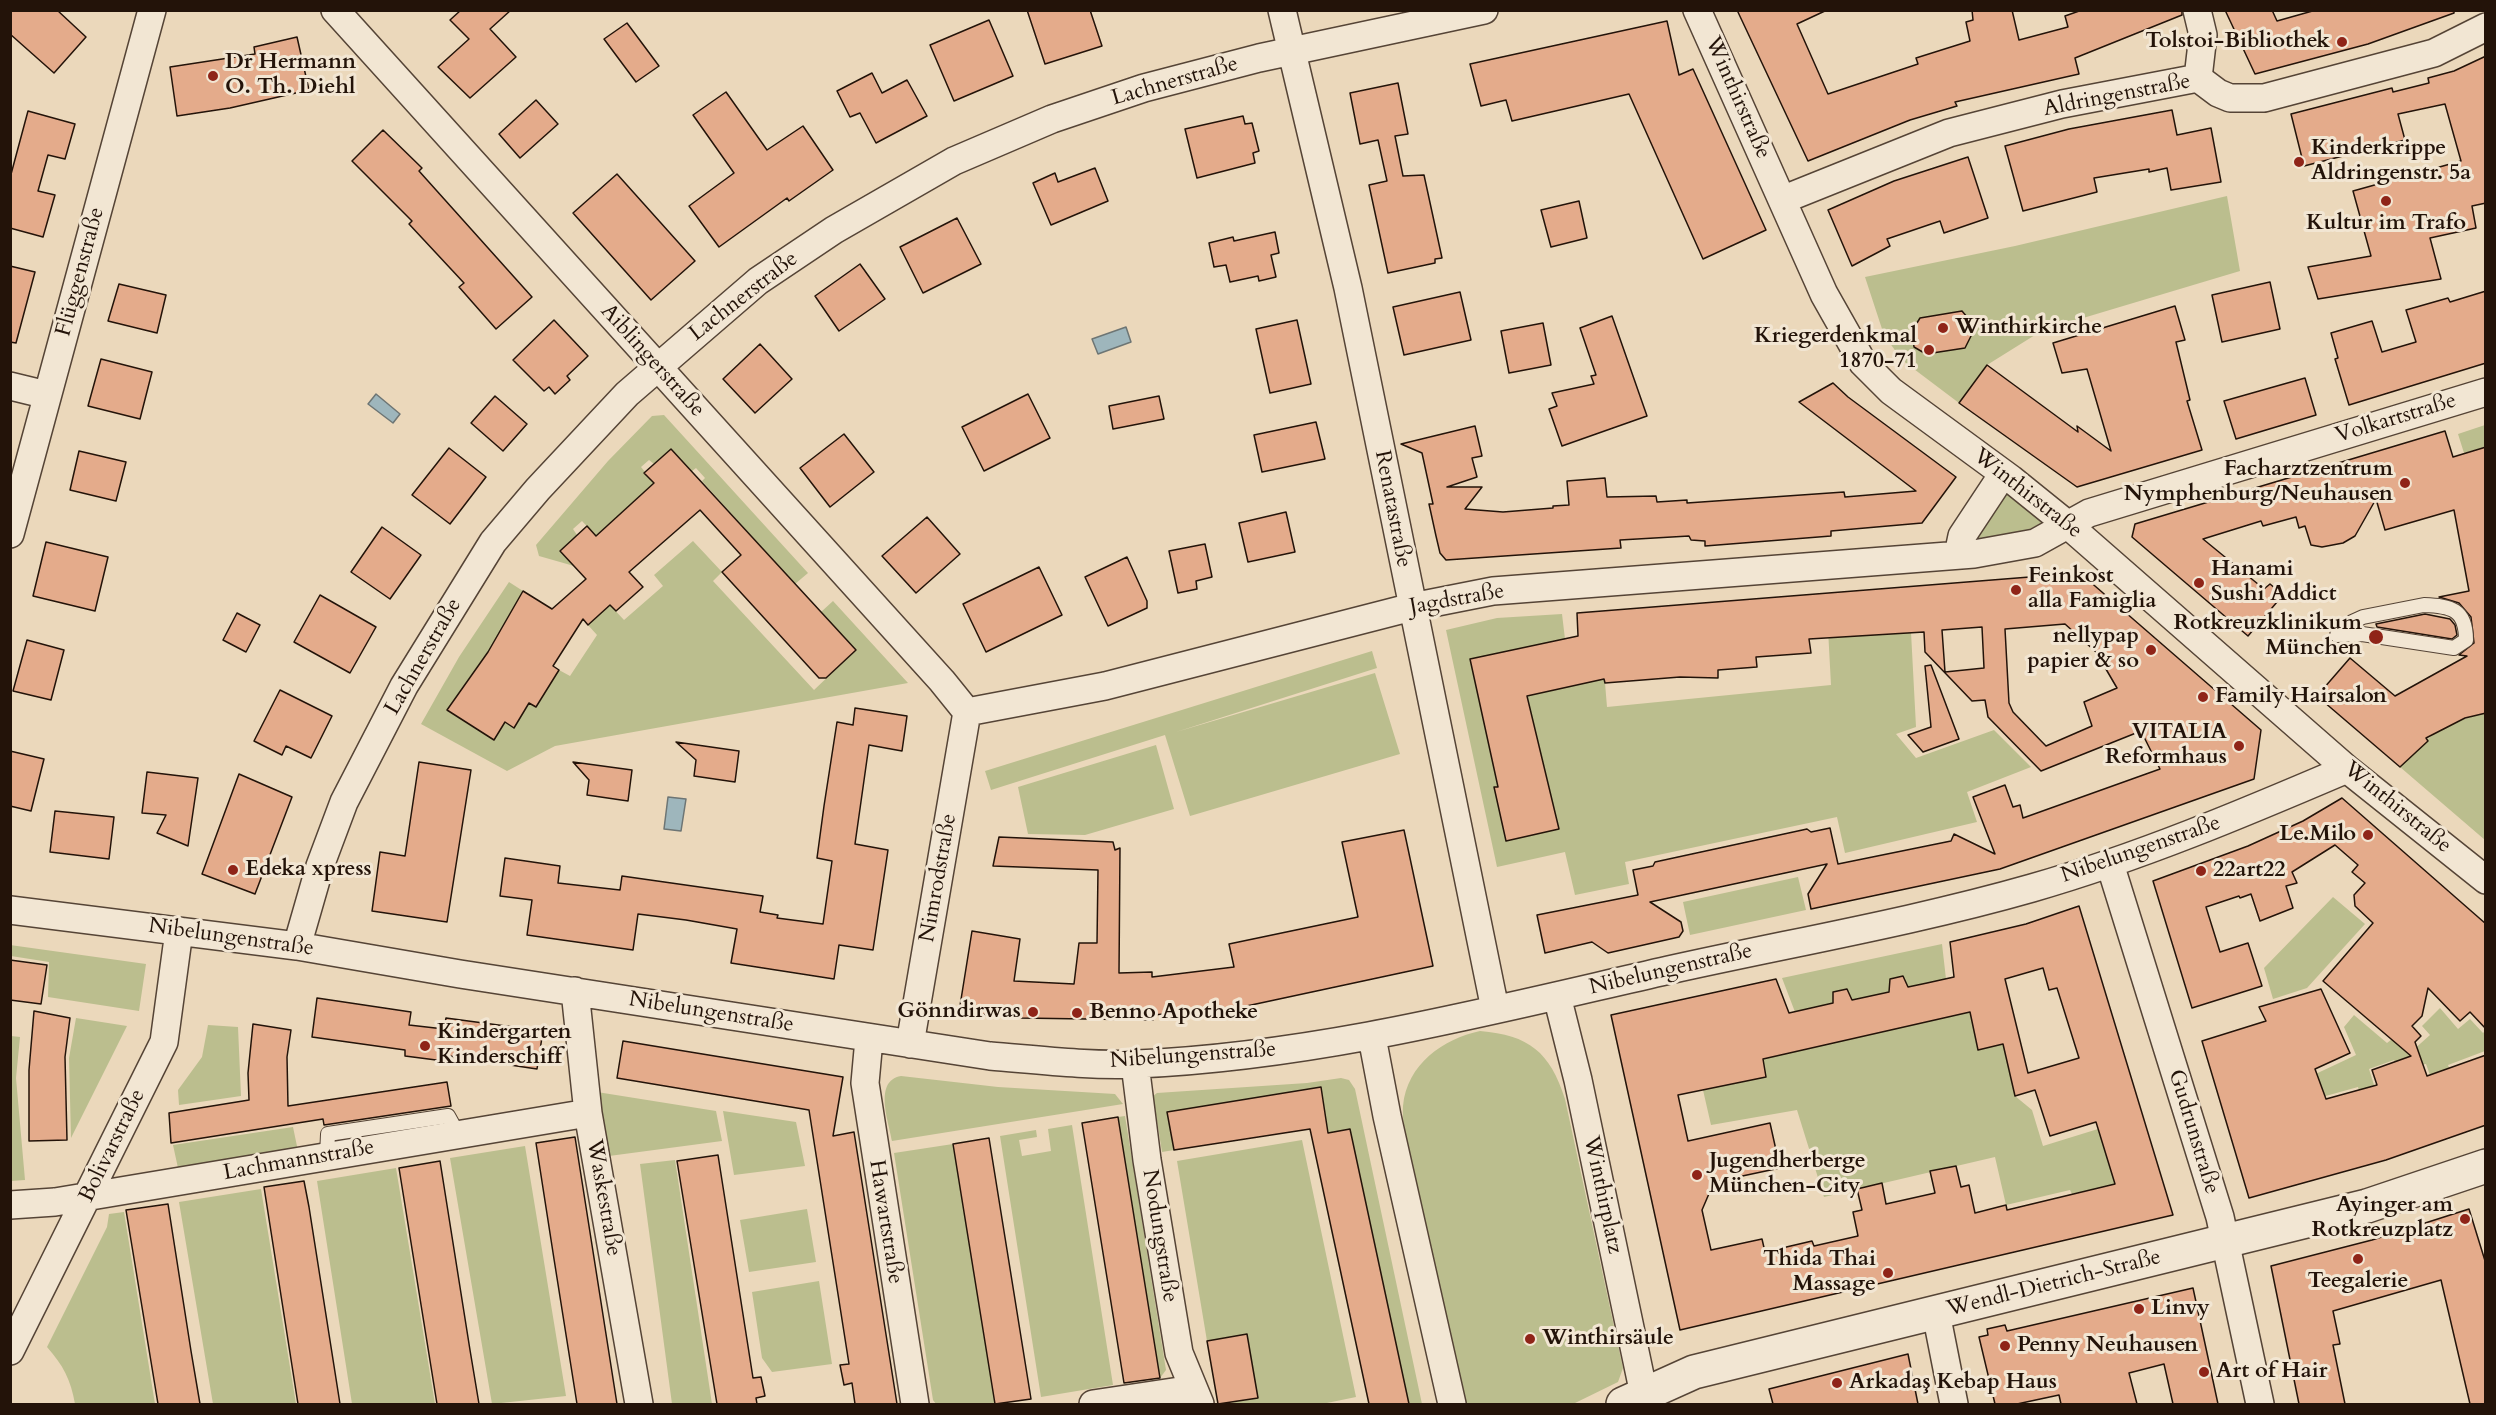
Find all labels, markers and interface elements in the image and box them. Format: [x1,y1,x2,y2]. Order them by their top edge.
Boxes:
place label: Tolstoi-Bibliothek [2145,29,2330,55]
street label: Winthirstraße [1698,33,1776,163]
marker: Tolstoi-Bibliothek [2335,35,2349,49]
place label: Dr Hermann O. Th. Diehl [225,50,356,101]
street label: Lachnerstraße [1109,51,1241,113]
marker: Dr Hermann O. Th. Diehl [206,69,220,83]
street label: Aldringenstraße [2041,69,2193,123]
place label: Kinderkrippe Aldringenstr. 5a [2311,136,2471,188]
marker: Kinderkrippe Aldringenstr. 5a [2292,155,2306,169]
marker: Kultur im Trafo [2379,194,2393,208]
street label: Flüggenstraße [51,205,111,339]
place label: Kultur im Trafo [2306,211,2466,237]
street label: Lachnerstraße [685,246,803,348]
street label: Aiblingerstraße [594,299,710,423]
place label: Winthirkirche [1955,315,2102,341]
marker: Winthirkirche [1936,321,1950,335]
place label: Kriegerdenkmal 1870-71 [1754,324,1917,376]
marker: Kriegerdenkmal 1870-71 [1922,343,1936,357]
street label: Volkartstraße [2332,388,2460,450]
street label: Winthirstraße [1967,443,2087,545]
street label: Renatastraße [1368,448,1416,570]
place label: Facharztzentrum Nymphenburg/Neuhausen [2124,457,2393,508]
marker: Facharztzentrum Nymphenburg/Neuhausen [2398,476,2412,490]
place label: Hanami Sushi Addict [2211,557,2336,608]
place label: Feinkost alla Famiglia [2028,564,2157,616]
marker: Hanami Sushi Addict [2192,576,2206,590]
street label: Jagdstraße [1407,579,1507,621]
marker: Feinkost alla Famiglia [2009,583,2023,597]
street label: Lachnerstraße [380,594,468,720]
place label: Rotkreuzklinikum München [2173,611,2362,662]
place label: nellypap papier & so [2027,624,2139,676]
marker: Rotkreuzklinikum München [2367,628,2385,646]
marker: nellypap papier & so [2144,643,2158,657]
place label: Family Hairsalon [2215,684,2387,710]
marker: Family Hairsalon [2196,690,2210,704]
place label: VITALIA Reformhaus [2105,720,2227,772]
marker: VITALIA Reformhaus [2232,739,2246,753]
street label: Winthirstraße [2338,756,2456,860]
street label: Nibelungenstraße [2058,810,2224,890]
street label: Nimrodstraße [915,812,963,944]
place label: Le.Milo [2279,822,2356,848]
marker: Le.Milo [2361,828,2375,842]
place label: Edeka xpress [245,857,372,883]
place label: 22art22 [2213,858,2286,884]
marker: Edeka xpress [226,863,240,877]
marker: 22art22 [2194,864,2208,878]
street label: Nibelungenstraße [147,913,315,963]
street label: Nibelungenstraße [1587,938,1755,1002]
street label: Nibelungenstraße [627,987,795,1039]
place label: Gönndirwas [897,999,1021,1025]
place label: Benno Apotheke [1089,1000,1258,1026]
marker: Gönndirwas [1026,1005,1040,1019]
marker: Benno Apotheke [1070,1006,1084,1020]
place label: Kindergarten Kinderschiff [437,1020,572,1072]
street label: Nibelungenstraße [1109,1037,1277,1075]
marker: Kindergarten Kinderschiff [418,1039,432,1053]
street label: Gudrunstraße [2162,1067,2224,1197]
street label: Bolivarstraße [74,1085,152,1207]
street label: Winthirplatz [1577,1134,1627,1256]
street label: Lachmannstraße [221,1135,377,1187]
street label: Waskestraße [580,1138,626,1258]
place label: Jugendherberge München-City [1709,1149,1866,1200]
street label: Hawartstraße [862,1158,908,1286]
street label: Nodungstraße [1135,1168,1183,1304]
marker: Jugendherberge München-City [1690,1168,1704,1182]
place label: Ayinger am Rotkreuzplatz [2311,1193,2453,1244]
marker: Ayinger am Rotkreuzplatz [2458,1212,2472,1226]
street label: Wendl-Dietrich-Straße [1944,1245,2164,1323]
place label: Thida Thai Massage [1763,1247,1876,1298]
marker: Teegalerie [2351,1252,2365,1266]
marker: Thida Thai Massage [1881,1266,1895,1280]
place label: Teegalerie [2308,1269,2408,1295]
place label: Linvy [2151,1296,2210,1322]
marker: Linvy [2132,1302,2146,1316]
place label: Winthirsäule [1542,1326,1674,1352]
marker: Winthirsäule [1523,1332,1537,1346]
place label: Penny Neuhausen [2017,1333,2198,1359]
marker: Penny Neuhausen [1998,1339,2012,1353]
place label: Art of Hair [2216,1359,2327,1385]
marker: Art of Hair [2197,1365,2211,1379]
place label: Arkadaş Kebap Haus [1849,1370,2057,1396]
marker: Arkadaş Kebap Haus [1830,1376,1844,1390]

